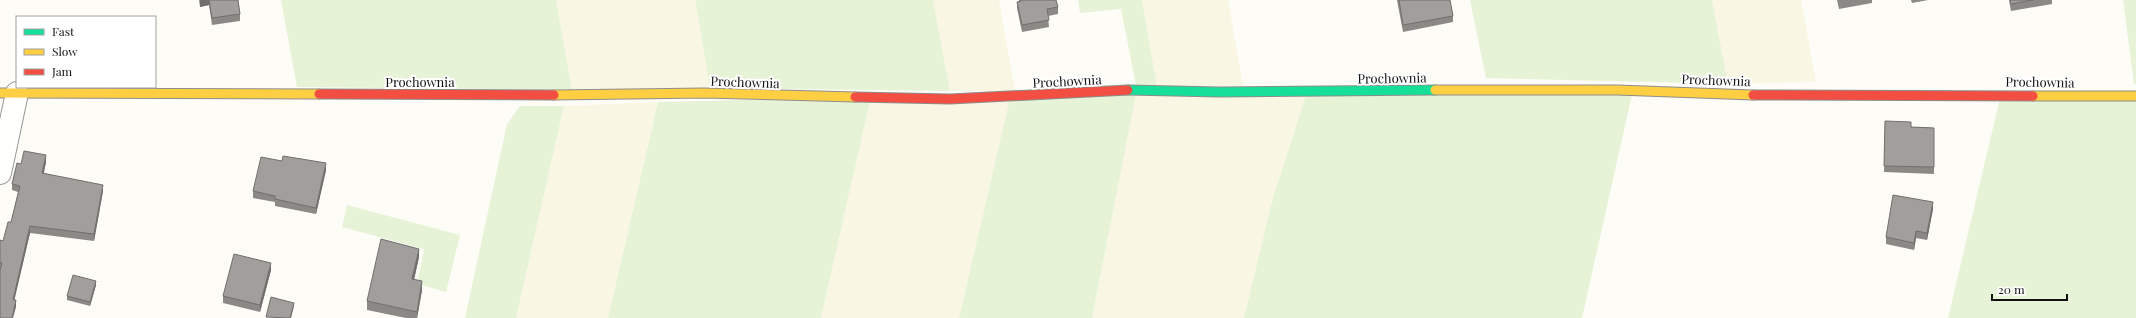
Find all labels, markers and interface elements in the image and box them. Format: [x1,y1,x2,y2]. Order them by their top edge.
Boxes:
legend [16,16,156,88]
text: Fast [52,23,75,39]
text: Slow [52,43,78,59]
text: Jam [51,63,73,79]
street label: Prochownia [1357,68,1427,87]
street label: Prochownia [1032,70,1103,91]
street label: Prochownia [1681,70,1751,89]
street label: Prochownia [710,72,780,91]
street label: Prochownia [2005,72,2075,91]
street label: Prochownia [385,73,455,90]
scale bar [1992,276,2067,302]
text: 20 m [1998,281,2025,297]

